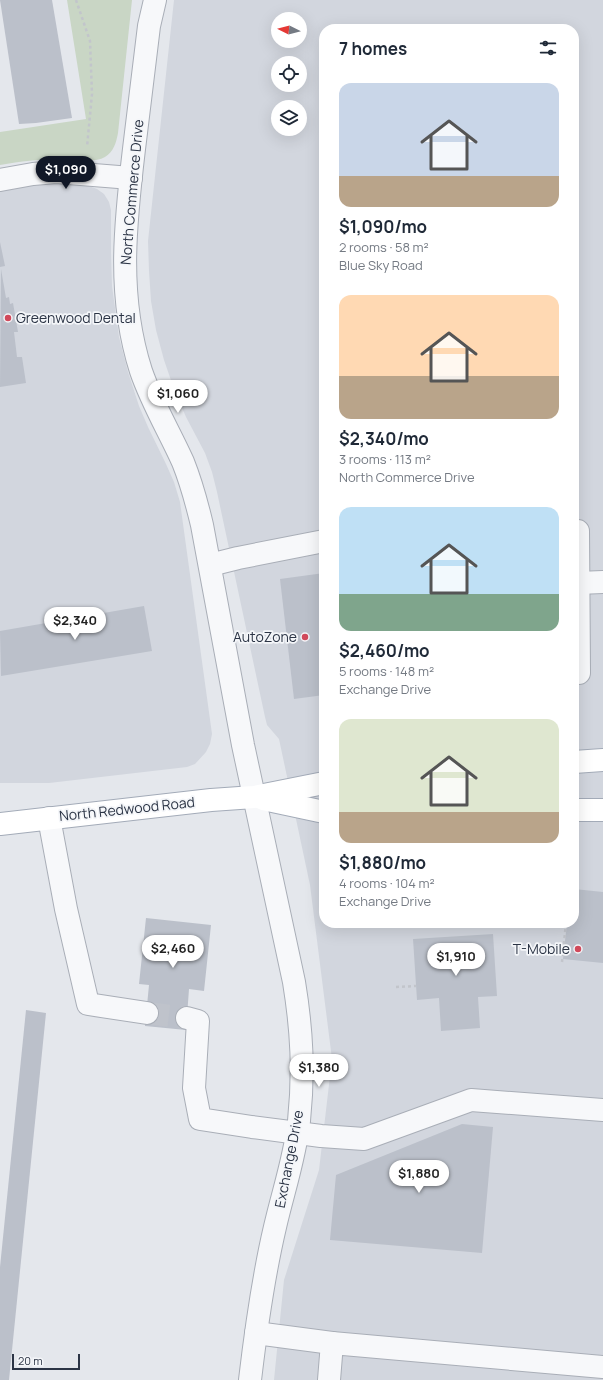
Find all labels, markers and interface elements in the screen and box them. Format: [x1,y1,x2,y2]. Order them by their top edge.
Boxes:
north arrow [271,12,307,48]
map controls [271,12,307,136]
text: 7 homes [339,37,407,60]
icon: filters [537,37,559,59]
button: locate [271,56,307,92]
button: layers [271,100,307,136]
icon: home [413,109,485,181]
street label: North Commerce Drive [116,118,147,265]
pin: $1,090 [33,156,99,190]
text: $1,090 [45,160,87,178]
text: $1,090/mo [339,215,427,238]
text: 2 rooms · 58 m² [339,238,429,256]
text: Blue Sky Road [339,256,423,274]
place label: Greenwood Dental [16,308,136,327]
marker: Greenwood Dental [3,313,13,323]
icon: home [413,321,485,393]
pin: $1,060 [145,380,211,414]
text: $1,060 [157,384,199,402]
text: $2,340/mo [339,427,429,450]
text: 3 rooms · 113 m² [339,450,431,468]
text: North Commerce Drive [339,468,475,486]
icon: home [413,533,485,605]
pin: $2,340 [42,607,108,641]
text: $2,340 [53,611,97,629]
place label: AutoZone [233,627,297,646]
marker: AutoZone [300,632,310,642]
text: $2,460/mo [339,639,430,662]
text: 5 rooms · 148 m² [339,662,434,680]
text: Exchange Drive [339,680,431,698]
icon: home [413,745,485,817]
street label: North Redwood Road [58,792,196,825]
text: $1,880/mo [339,851,426,874]
text: 4 rooms · 104 m² [339,874,435,892]
text: Exchange Drive [339,892,431,910]
pin: $2,460 [140,935,206,969]
text: $2,460 [151,939,195,957]
place label: T-Mobile [513,939,570,958]
pin: $1,910 [423,943,489,977]
marker: T-Mobile [573,944,583,954]
text: $1,910 [436,947,476,965]
pin: $1,380 [286,1054,352,1088]
text: $1,380 [298,1058,340,1076]
street label: Exchange Drive [270,1108,307,1209]
pin: $1,880 [386,1160,452,1194]
text: $1,880 [398,1164,440,1182]
scale bar [12,1352,80,1371]
text: 20 m [18,1353,43,1368]

